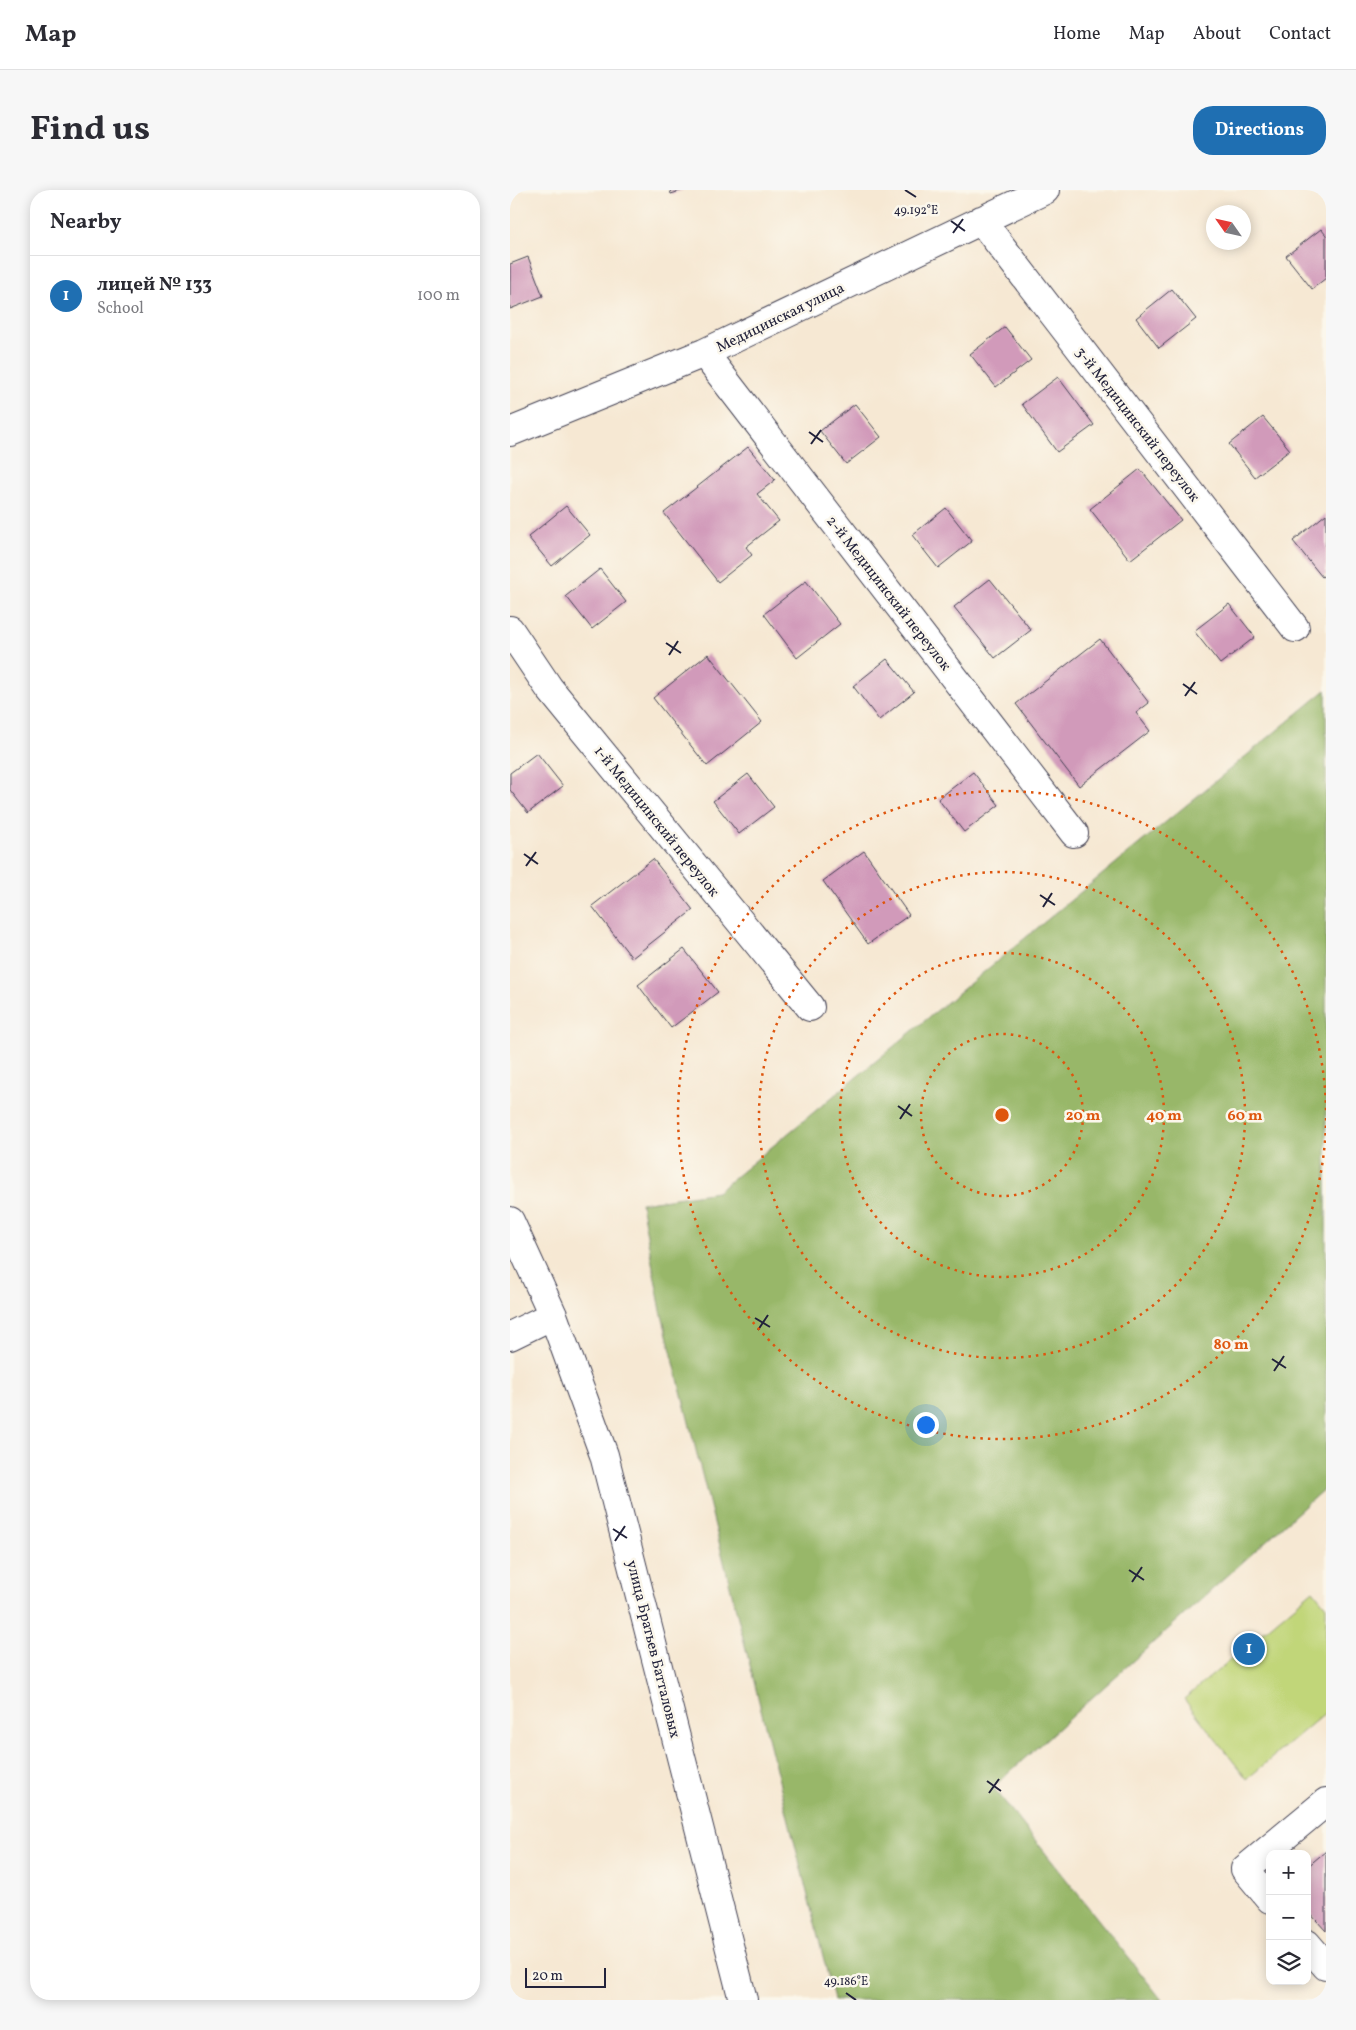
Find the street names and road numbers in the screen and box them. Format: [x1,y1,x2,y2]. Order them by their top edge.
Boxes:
street label: Медицинская улица [713,278,848,359]
street label: 3-й Медицинский переулок [1070,343,1204,507]
street label: 2-й Медицинский переулок [821,512,955,676]
street label: 1-й Медицинский переулок [588,742,723,902]
street label: улица Братьев Батталовых [620,1558,685,1741]

